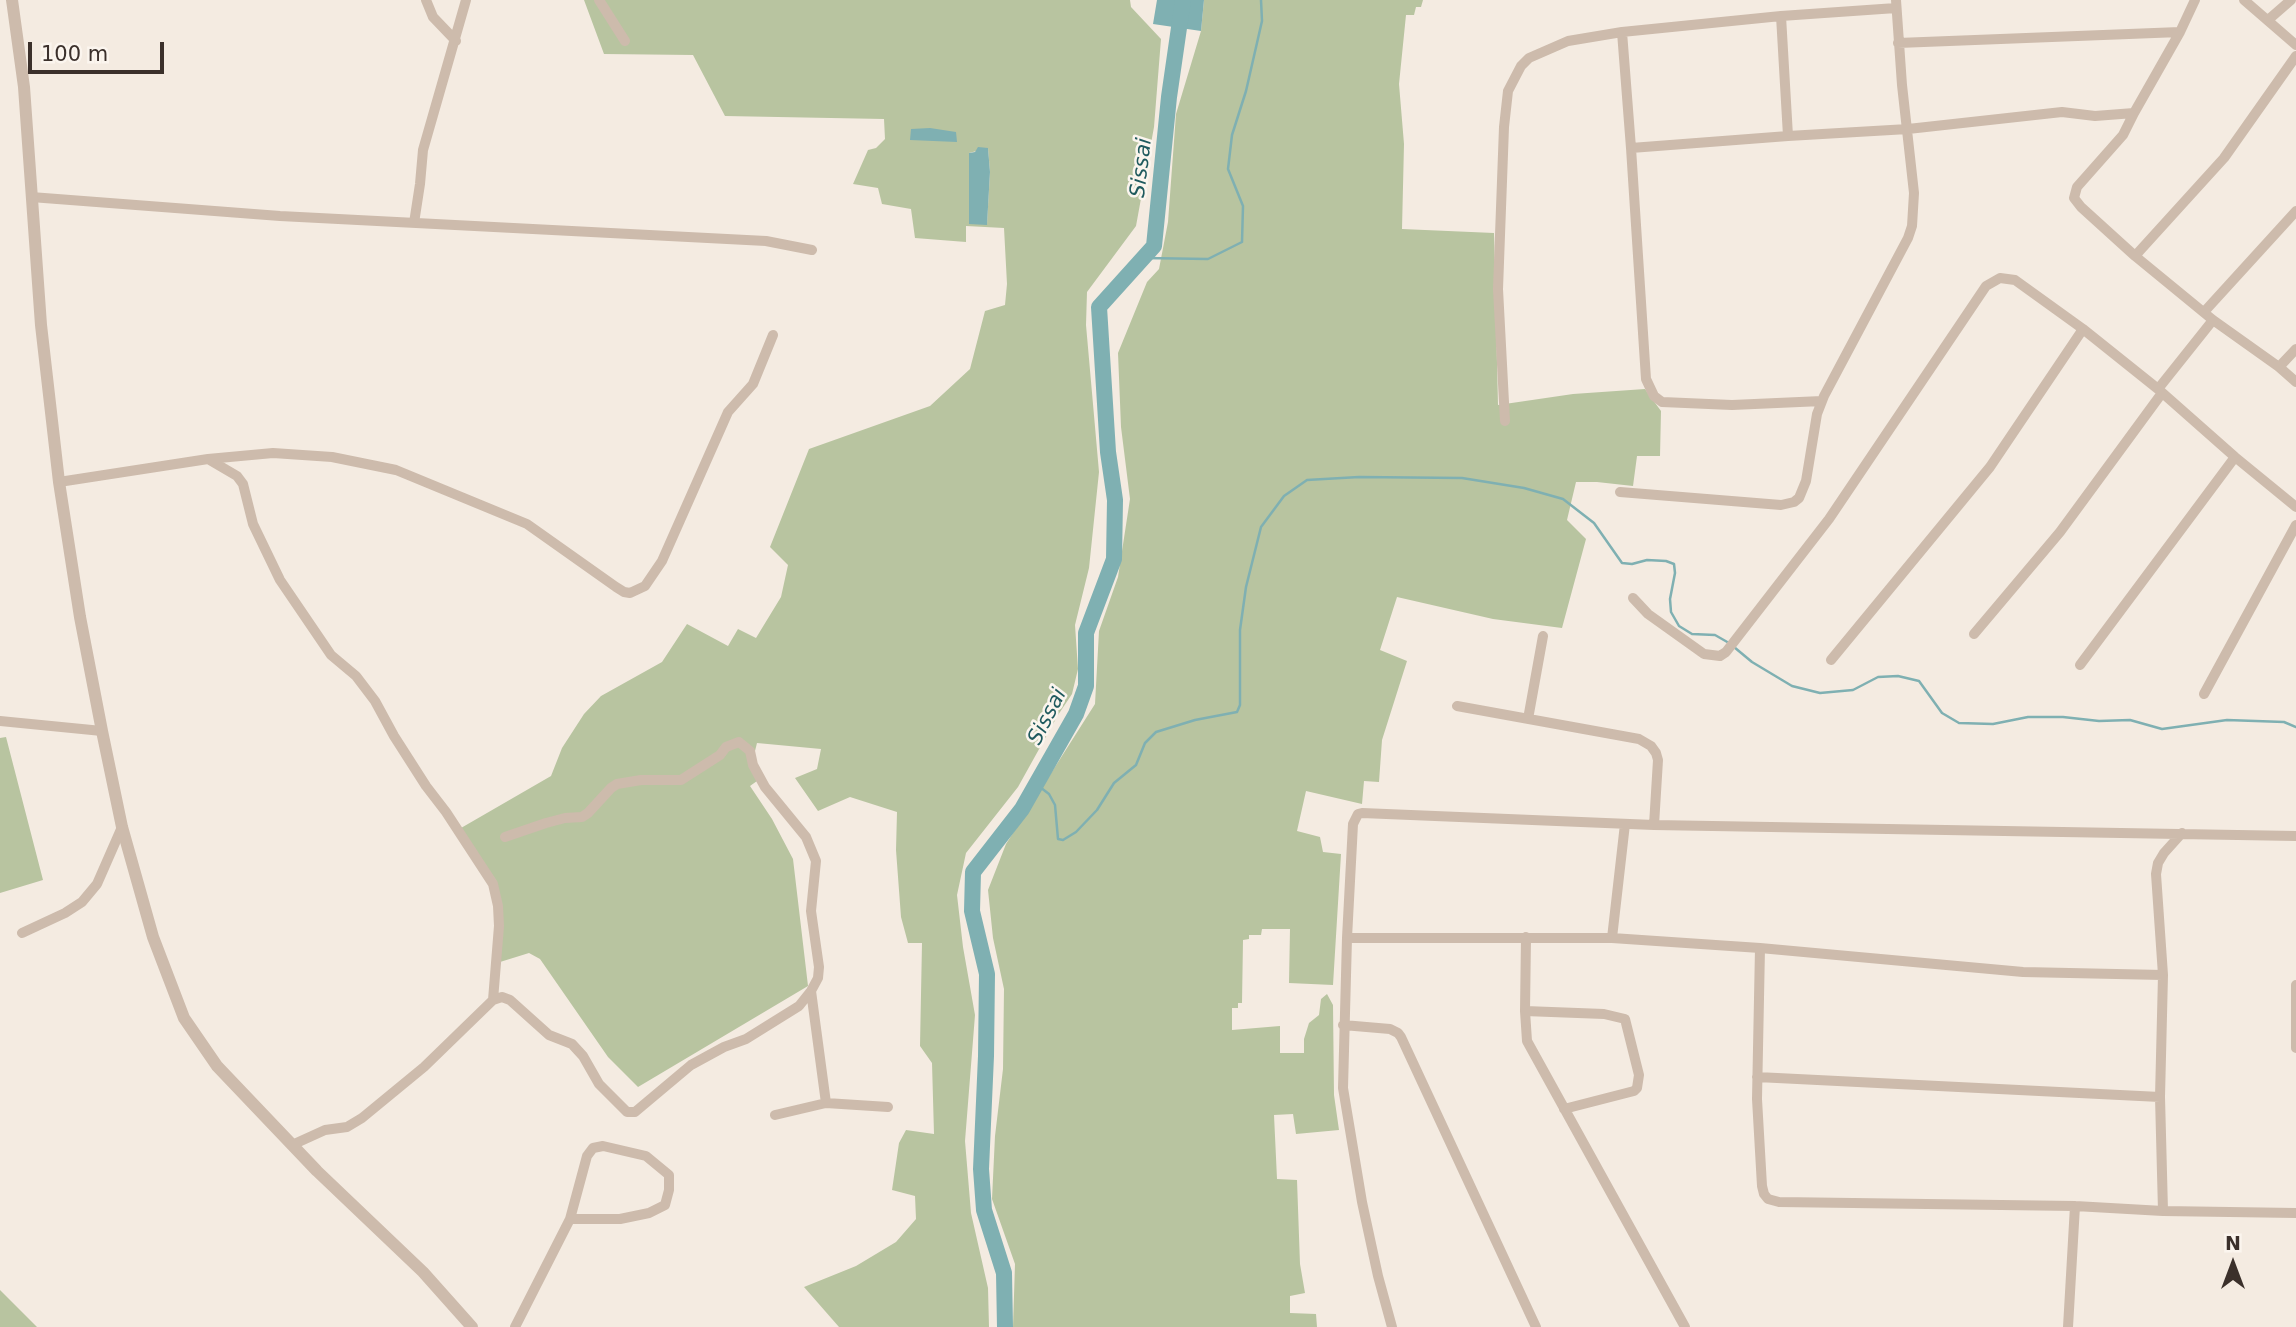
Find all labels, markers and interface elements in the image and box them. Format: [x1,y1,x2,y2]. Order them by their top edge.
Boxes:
scale bar [32,28,168,72]
text: 100 m [41,42,108,66]
water label: Sissai [1126,137,1158,199]
water label: Sissai [1023,685,1073,749]
north arrow [2198,1229,2268,1299]
text: N [2225,1232,2241,1254]

